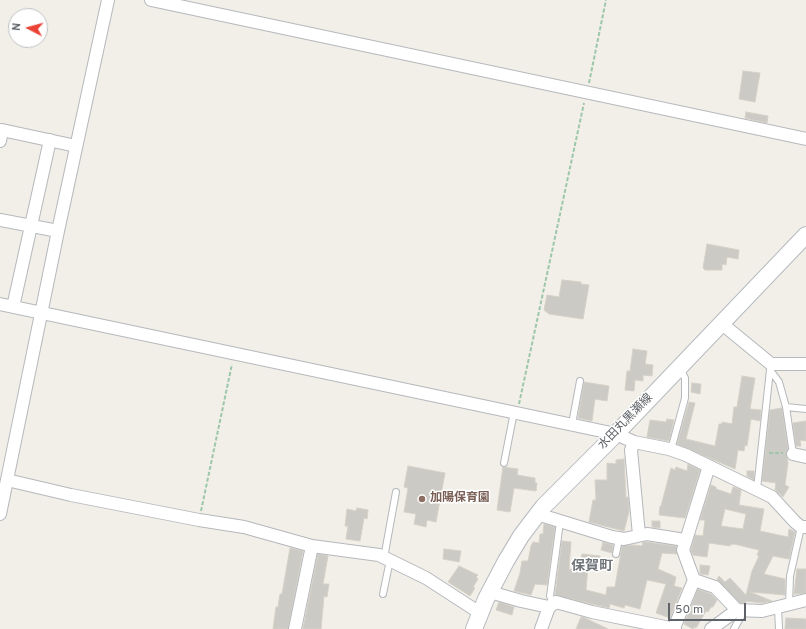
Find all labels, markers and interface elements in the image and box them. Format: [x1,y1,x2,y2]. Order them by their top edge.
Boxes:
north arrow [8,8,48,48]
text: N [10,22,24,32]
street label: 水田丸黒瀬線 [596,391,656,453]
place label: 加陽保育園 [430,492,490,506]
marker: 加陽保育園 [417,494,427,504]
district label: 保賀町 [571,559,613,575]
scale bar [670,595,748,621]
text: 50 m [675,602,703,618]

